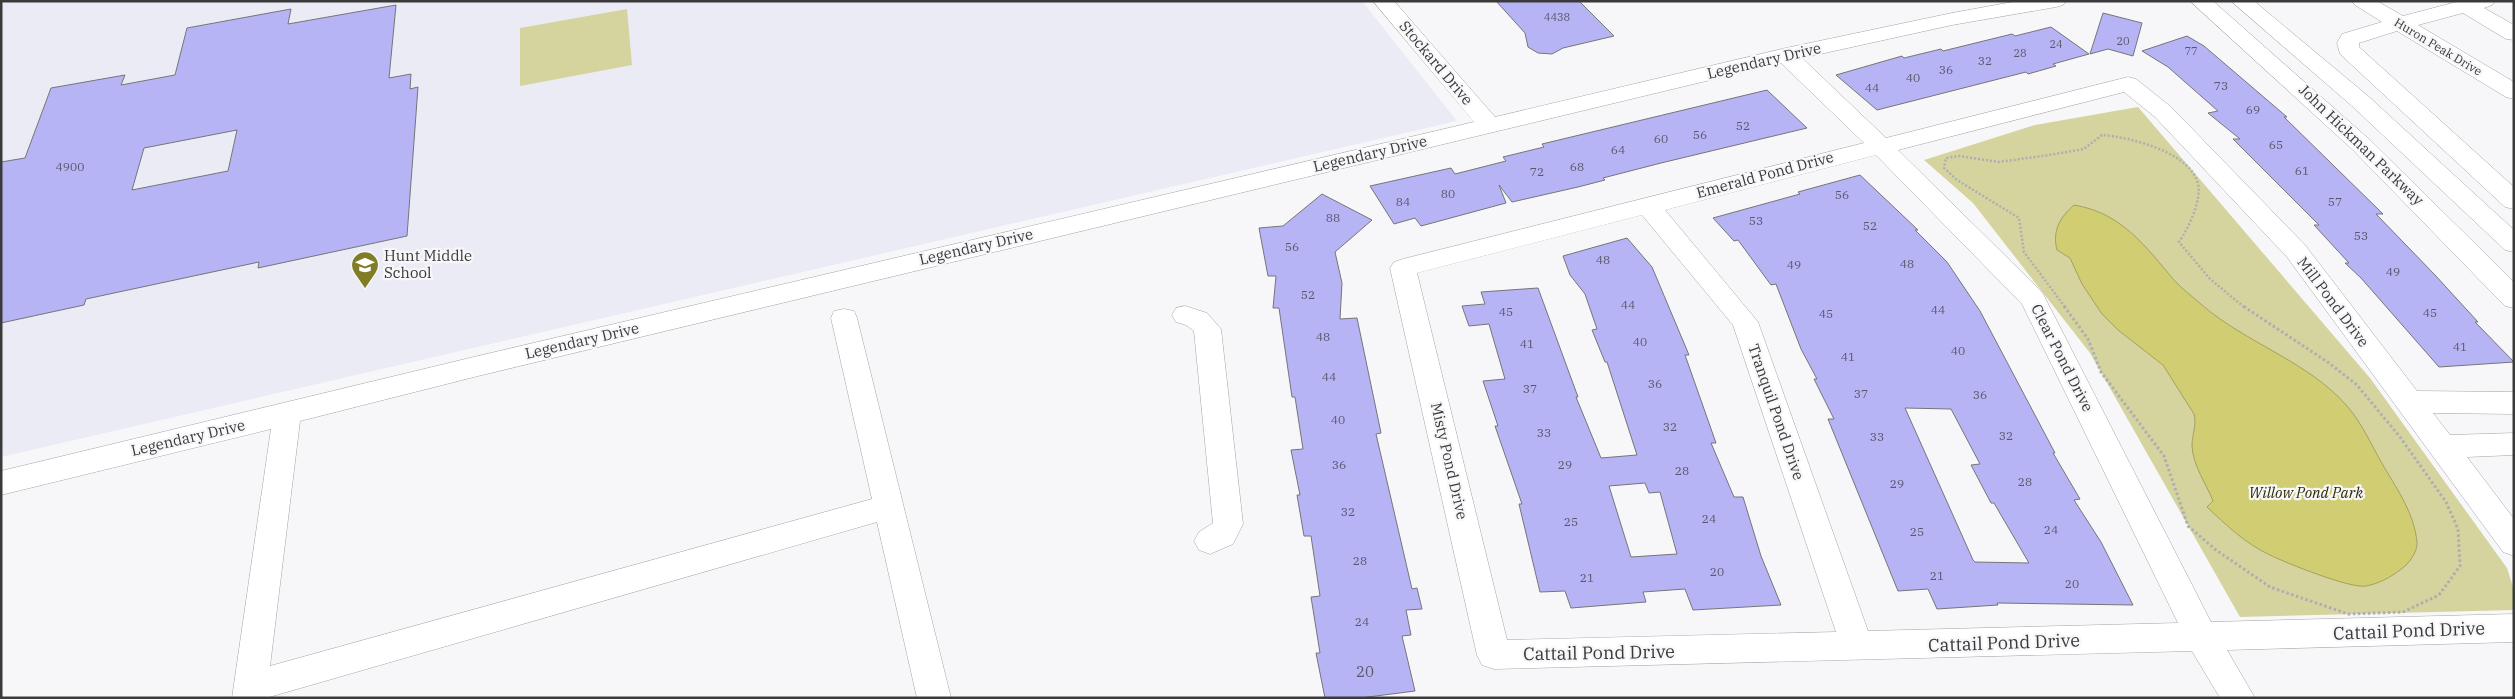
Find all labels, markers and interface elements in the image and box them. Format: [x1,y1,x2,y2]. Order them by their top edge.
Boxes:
house number: 4438 [1544,10,1570,24]
street label: Huron Peak Drive [2392,14,2485,79]
street label: Stockard Drive [1396,17,1477,109]
house number: 20 [2116,34,2130,48]
house number: 24 [2049,37,2063,51]
street label: Legendary Drive [1705,38,1823,83]
house number: 77 [2184,44,2198,58]
house number: 28 [2013,46,2027,60]
house number: 32 [1978,53,1992,68]
house number: 36 [1939,62,1953,77]
house number: 40 [1906,70,1920,85]
house number: 73 [2214,78,2228,93]
house number: 44 [1865,80,1879,95]
street label: John Hickman Parkway [2295,80,2428,209]
house number: 69 [2246,102,2260,117]
house number: 52 [1736,118,1750,133]
house number: 56 [1693,127,1707,142]
street label: Legendary Drive [1311,131,1429,176]
house number: 60 [1654,131,1668,146]
house number: 65 [2269,137,2283,152]
house number: 64 [1611,142,1625,157]
street label: Emerald Pond Drive [1694,147,1836,202]
house number: 4900 [56,159,84,174]
house number: 68 [1570,159,1584,174]
house number: 61 [2295,163,2309,178]
house number: 72 [1530,164,1544,179]
house number: 80 [1441,186,1455,201]
house number: 56 [1835,187,1849,202]
house number: 84 [1396,194,1410,209]
house number: 57 [2328,194,2342,209]
house number: 88 [1326,210,1340,225]
house number: 53 [1749,213,1763,228]
house number: 52 [1863,218,1877,233]
street label: Legendary Drive [917,224,1035,269]
house number: 53 [2354,228,2368,243]
house number: 56 [1285,239,1299,254]
place label: Hunt Middle School [384,246,472,282]
school or university icon: Hunt Middle School [350,250,380,289]
house number: 48 [1596,252,1610,267]
street label: Mill Pond Drive [2293,253,2373,350]
house number: 48 [1900,256,1914,271]
house number: 49 [1787,257,1801,272]
house number: 49 [2386,264,2400,279]
house number: 52 [1301,287,1315,302]
house number: 44 [1621,297,1635,312]
street label: Clear Pond Drive [2027,301,2098,415]
house number: 44 [1931,302,1945,317]
house number: 45 [1499,304,1513,319]
house number: 45 [2423,305,2437,320]
house number: 45 [1819,306,1833,321]
street label: Legendary Drive [523,318,641,363]
house number: 48 [1316,329,1330,344]
house number: 40 [1633,334,1647,349]
house number: 41 [1520,336,1534,351]
house number: 41 [2453,339,2467,354]
street label: Tranquil Pond Drive [1744,341,1809,482]
house number: 40 [1951,343,1965,358]
house number: 41 [1841,349,1855,364]
house number: 44 [1322,369,1336,384]
house number: 36 [1648,376,1662,391]
house number: 37 [1523,381,1537,396]
house number: 37 [1854,386,1868,401]
house number: 36 [1973,387,1987,402]
street label: Misty Pond Drive [1427,401,1472,521]
house number: 40 [1331,412,1345,427]
street label: Legendary Drive [129,415,247,460]
house number: 32 [1663,419,1677,434]
house number: 33 [1537,425,1551,440]
house number: 32 [1999,428,2013,443]
house number: 33 [1870,429,1884,444]
house number: 36 [1332,457,1346,472]
house number: 29 [1558,457,1572,472]
house number: 28 [1675,463,1689,478]
house number: 28 [2018,474,2032,489]
house number: 29 [1890,476,1904,491]
park label: Willow Pond Park [2249,483,2363,502]
house number: 32 [1341,504,1355,519]
house number: 24 [1702,511,1716,526]
house number: 25 [1564,514,1578,529]
house number: 24 [2044,522,2058,537]
house number: 25 [1910,524,1924,539]
house number: 28 [1353,553,1367,568]
house number: 20 [1710,564,1724,579]
house number: 21 [1930,568,1944,583]
house number: 21 [1580,570,1594,585]
house number: 20 [2065,576,2079,591]
house number: 24 [1355,614,1369,629]
street label: Cattail Pond Drive [2333,616,2485,645]
street label: Cattail Pond Drive [1928,628,2080,657]
street label: Cattail Pond Drive [1523,640,1675,665]
house number: 20 [1356,662,1374,681]

